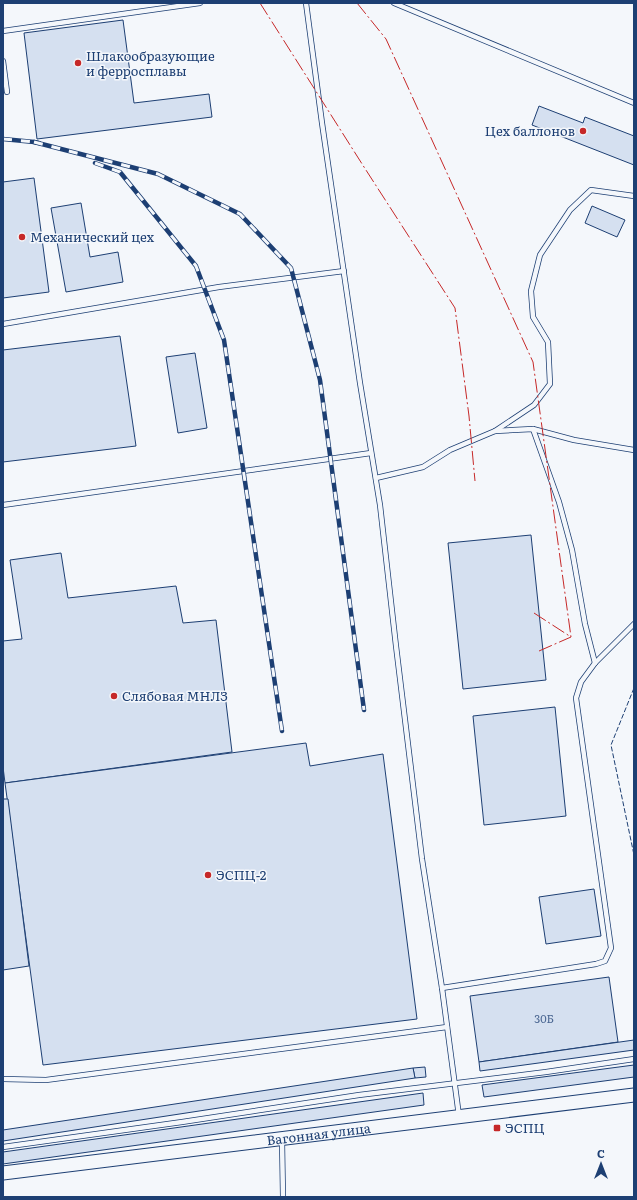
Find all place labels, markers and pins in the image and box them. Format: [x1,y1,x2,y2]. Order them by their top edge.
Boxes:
place label: Шлакообразующие и ферросплавы [86,46,215,80]
marker: Шлакообразующие и ферросплавы [73,58,83,68]
place label: Цех баллонов [485,121,575,140]
marker: Цех баллонов [578,126,588,136]
place label: Механический цех [30,227,155,246]
marker: Механический цех [17,232,27,242]
place label: Слябовая МНЛЗ [122,686,228,705]
marker: Слябовая МНЛЗ [109,691,119,701]
place label: ЭСПЦ-2 [216,865,267,884]
marker: ЭСПЦ-2 [203,870,213,880]
place label: ЭСПЦ [505,1118,545,1137]
marker: ЭСПЦ [492,1123,502,1133]

